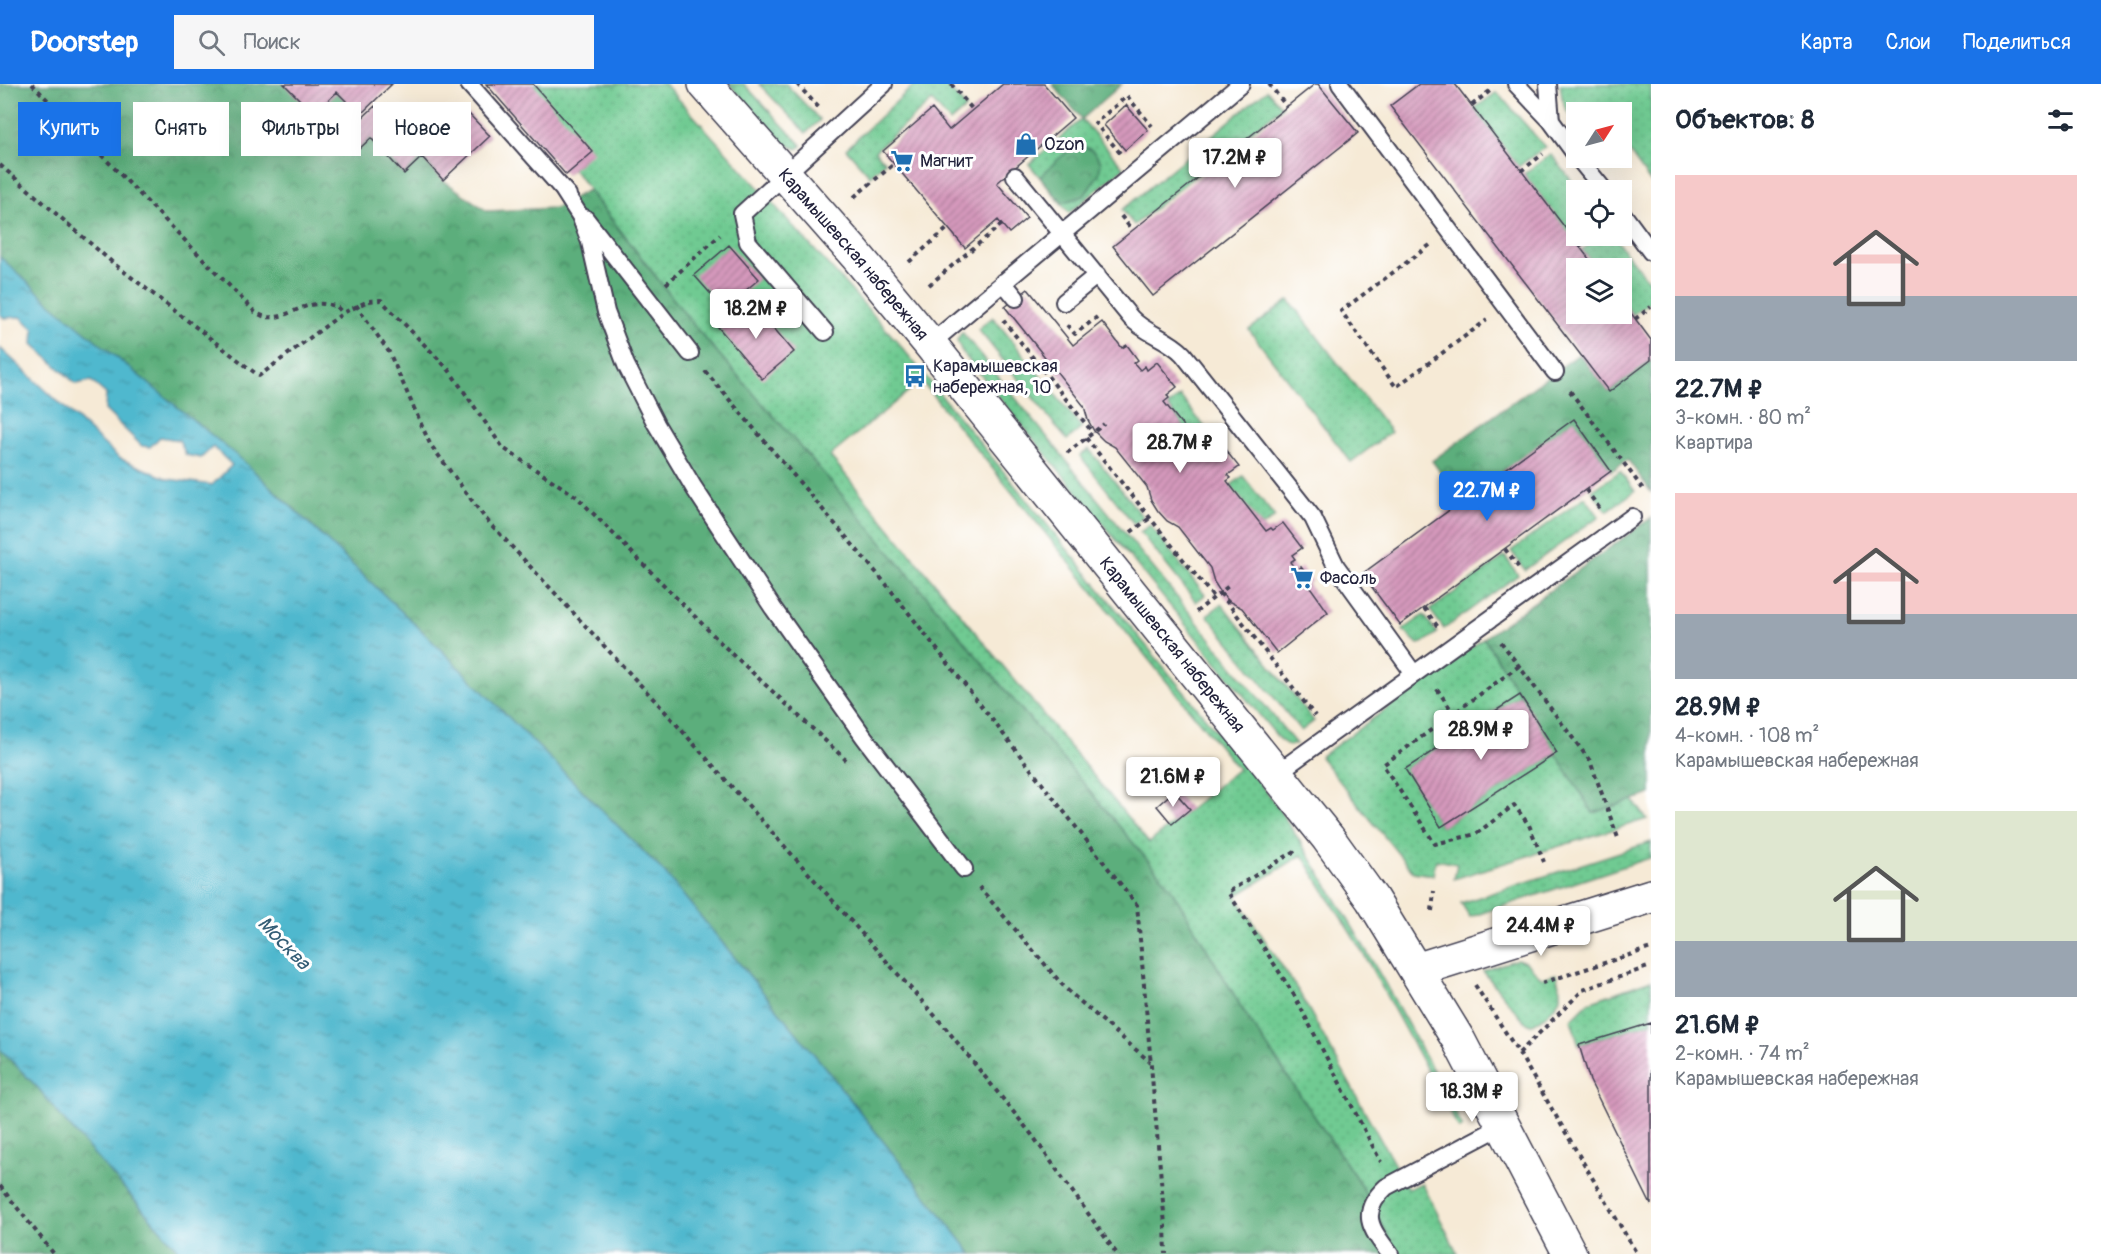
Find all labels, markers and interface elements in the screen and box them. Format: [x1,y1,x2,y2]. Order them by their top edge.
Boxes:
search box [174,15,594,69]
text: Doorstep [30,25,138,60]
icon: search [195,26,228,59]
text: Поиск [243,28,301,56]
text: Карта [1800,29,1852,56]
text: Слои [1885,29,1930,56]
text: Поделиться [1963,29,2071,56]
chip: Купить [18,102,121,156]
chip: Снять [133,102,229,156]
chip: Фильтры [241,102,361,156]
chip: Новое [373,102,471,156]
north arrow [1566,102,1632,168]
map controls [1566,102,1632,324]
text: Объектов: 8 [1675,104,1814,136]
icon: filters [2044,104,2077,137]
shop icon: Ozon [1013,131,1039,157]
place label: Ozon [1044,133,1084,156]
pin: 17.2M ₽ [1180,138,1290,189]
text: 17.2M ₽ [1203,145,1267,170]
supermarket icon: Магнит [889,148,915,174]
place label: Магнит [920,150,973,173]
street label: Карамышевская набережная [773,164,934,345]
button: locate [1566,180,1632,246]
icon: home [1822,214,1930,322]
button: layers [1566,258,1632,324]
pin: 18.2M ₽ [701,289,811,340]
text: 18.2M ₽ [724,296,788,321]
place label: Карамышевская набережная, 10 [933,355,1058,399]
bus stop icon: Карамышевская набережная, 10 [902,363,928,389]
text: 22.7M ₽ [1675,373,1763,405]
text: 3-комн. · 80 m² [1675,405,1811,430]
pin: 28.7M ₽ [1125,423,1235,474]
text: 28.7M ₽ [1147,430,1213,455]
text: Квартира [1675,430,1753,455]
pin: 22.7M ₽ [1432,471,1542,522]
text: 22.7M ₽ [1453,478,1521,503]
icon: home [1822,532,1930,640]
street label: Карамышевская набережная [1094,552,1250,737]
supermarket icon: Фасоль [1289,565,1315,591]
place label: Фасоль [1320,567,1377,590]
text: 28.9M ₽ [1675,691,1762,723]
pin: 28.9M ₽ [1426,710,1536,761]
text: 28.9M ₽ [1448,717,1514,742]
text: 4-комн. · 108 m² [1675,723,1819,748]
text: Карамышевская набережная [1675,748,1919,773]
pin: 21.6M ₽ [1118,757,1228,808]
text: 21.6M ₽ [1140,764,1206,789]
icon: home [1822,850,1930,958]
pin: 24.4M ₽ [1486,906,1596,957]
water label: Москва [253,911,317,976]
text: 24.4M ₽ [1506,913,1576,938]
text: 21.6M ₽ [1675,1009,1761,1041]
text: 2-комн. · 74 m² [1675,1041,1810,1066]
text: Карамышевская набережная [1675,1066,1919,1091]
pin: 18.3M ₽ [1417,1072,1527,1123]
text: 18.3M ₽ [1440,1079,1504,1104]

